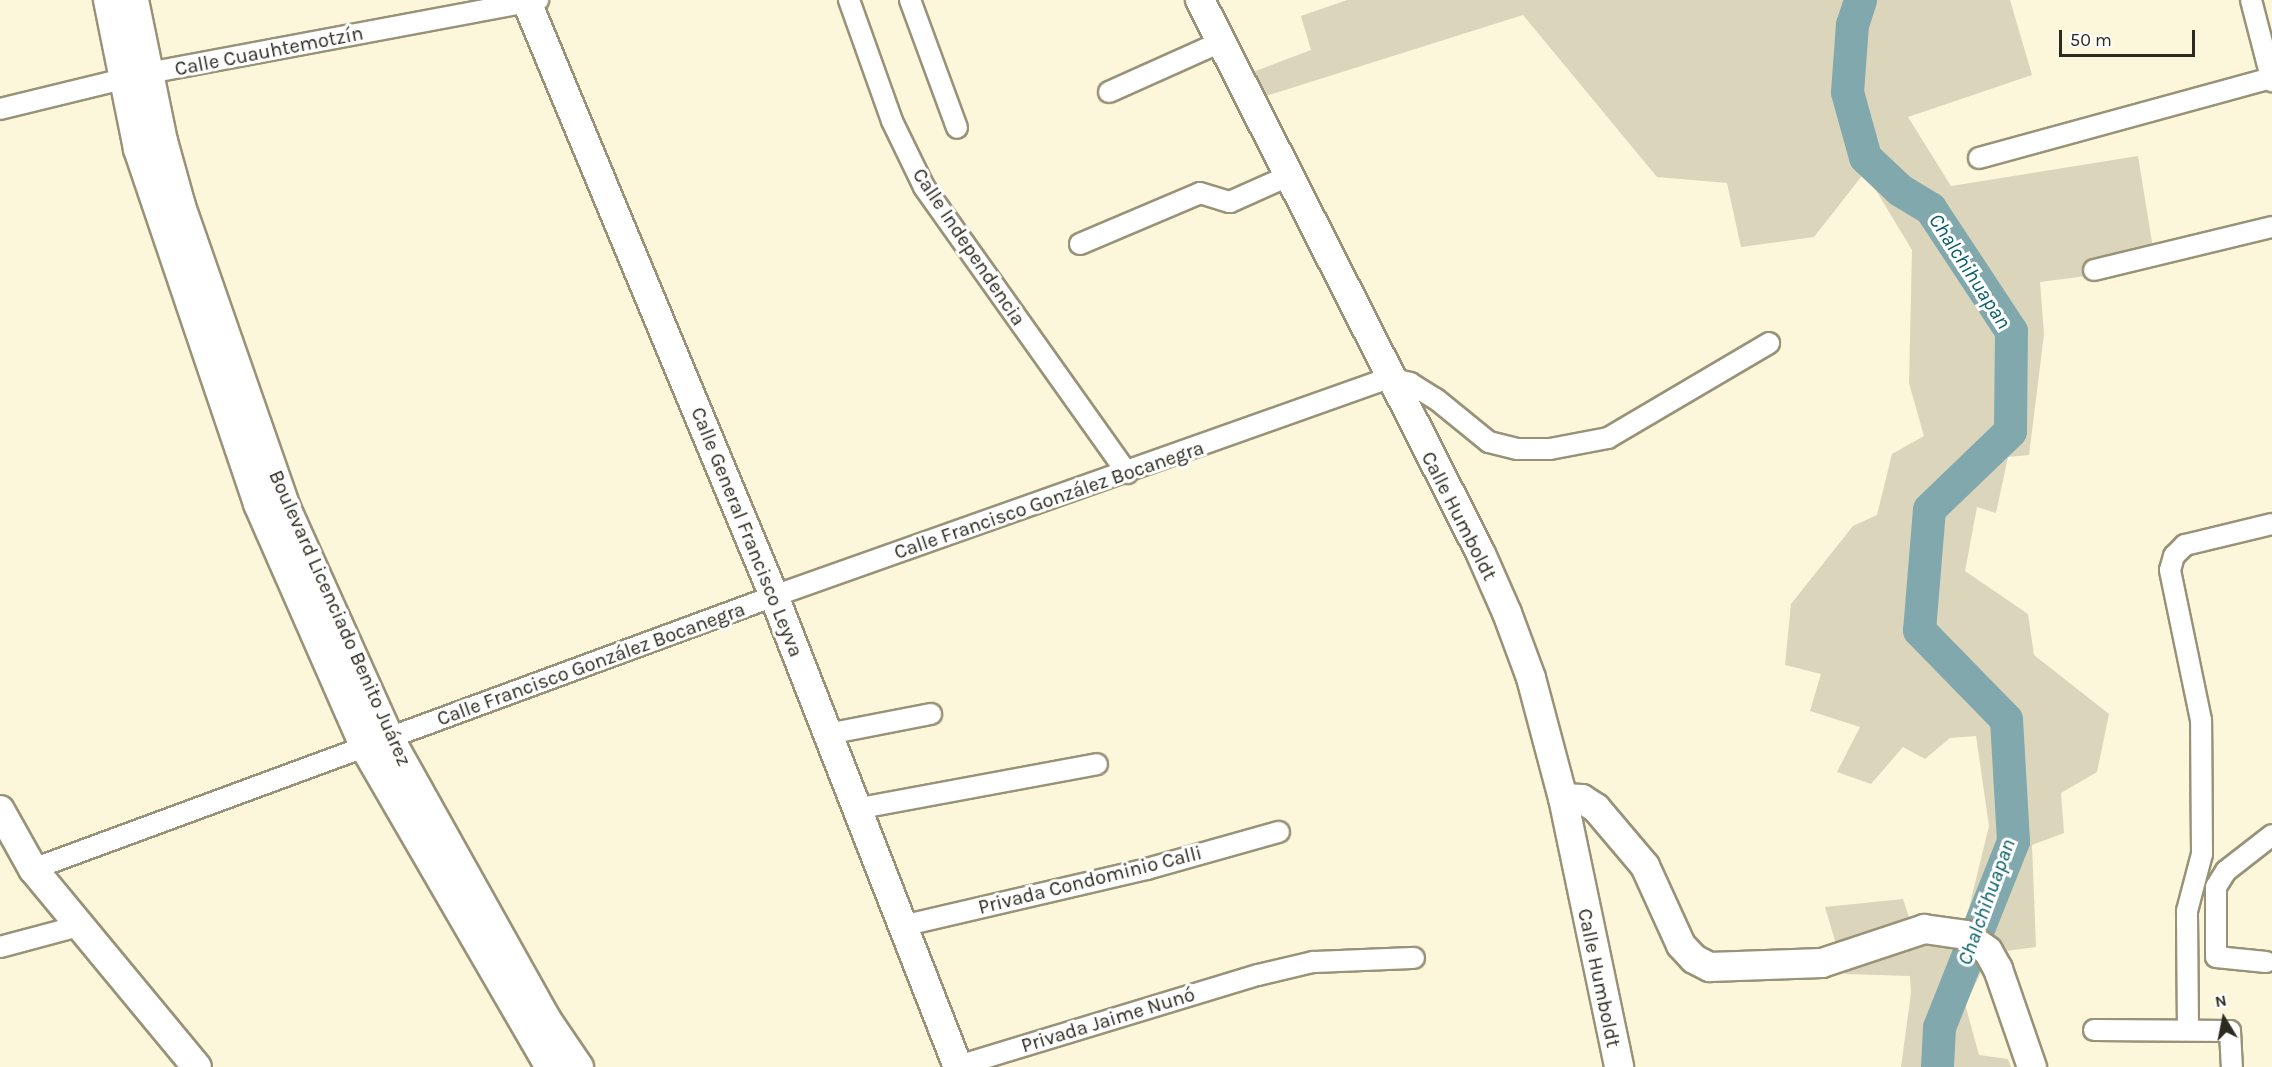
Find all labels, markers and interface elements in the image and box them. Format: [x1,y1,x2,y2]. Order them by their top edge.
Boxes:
scale bar [2062,18,2198,56]
street label: Calle Cuauhtemotzín [173,21,365,81]
text: 50 m [2070,29,2112,51]
street label: Calle Independencia [907,164,1031,330]
water label: Chalchihuapan [1923,209,2017,333]
street label: Calle General Francisco Leyva [686,404,808,660]
street label: Calle Francisco González Bocanegra [891,436,1207,564]
street label: Calle Humboldt [1416,448,1502,584]
street label: Boulevard Licenciado Benito Juárez [264,466,416,770]
street label: Calle Francisco González Bocanegra [434,597,748,731]
water label: Chalchihuapan [1952,836,2020,968]
street label: Privada Condominio Calli [976,841,1204,919]
street label: Calle Humboldt [1573,906,1625,1050]
street label: Privada Jaime Nunó [1018,982,1198,1058]
north arrow [2194,989,2254,1049]
text: N [2213,990,2228,1011]

